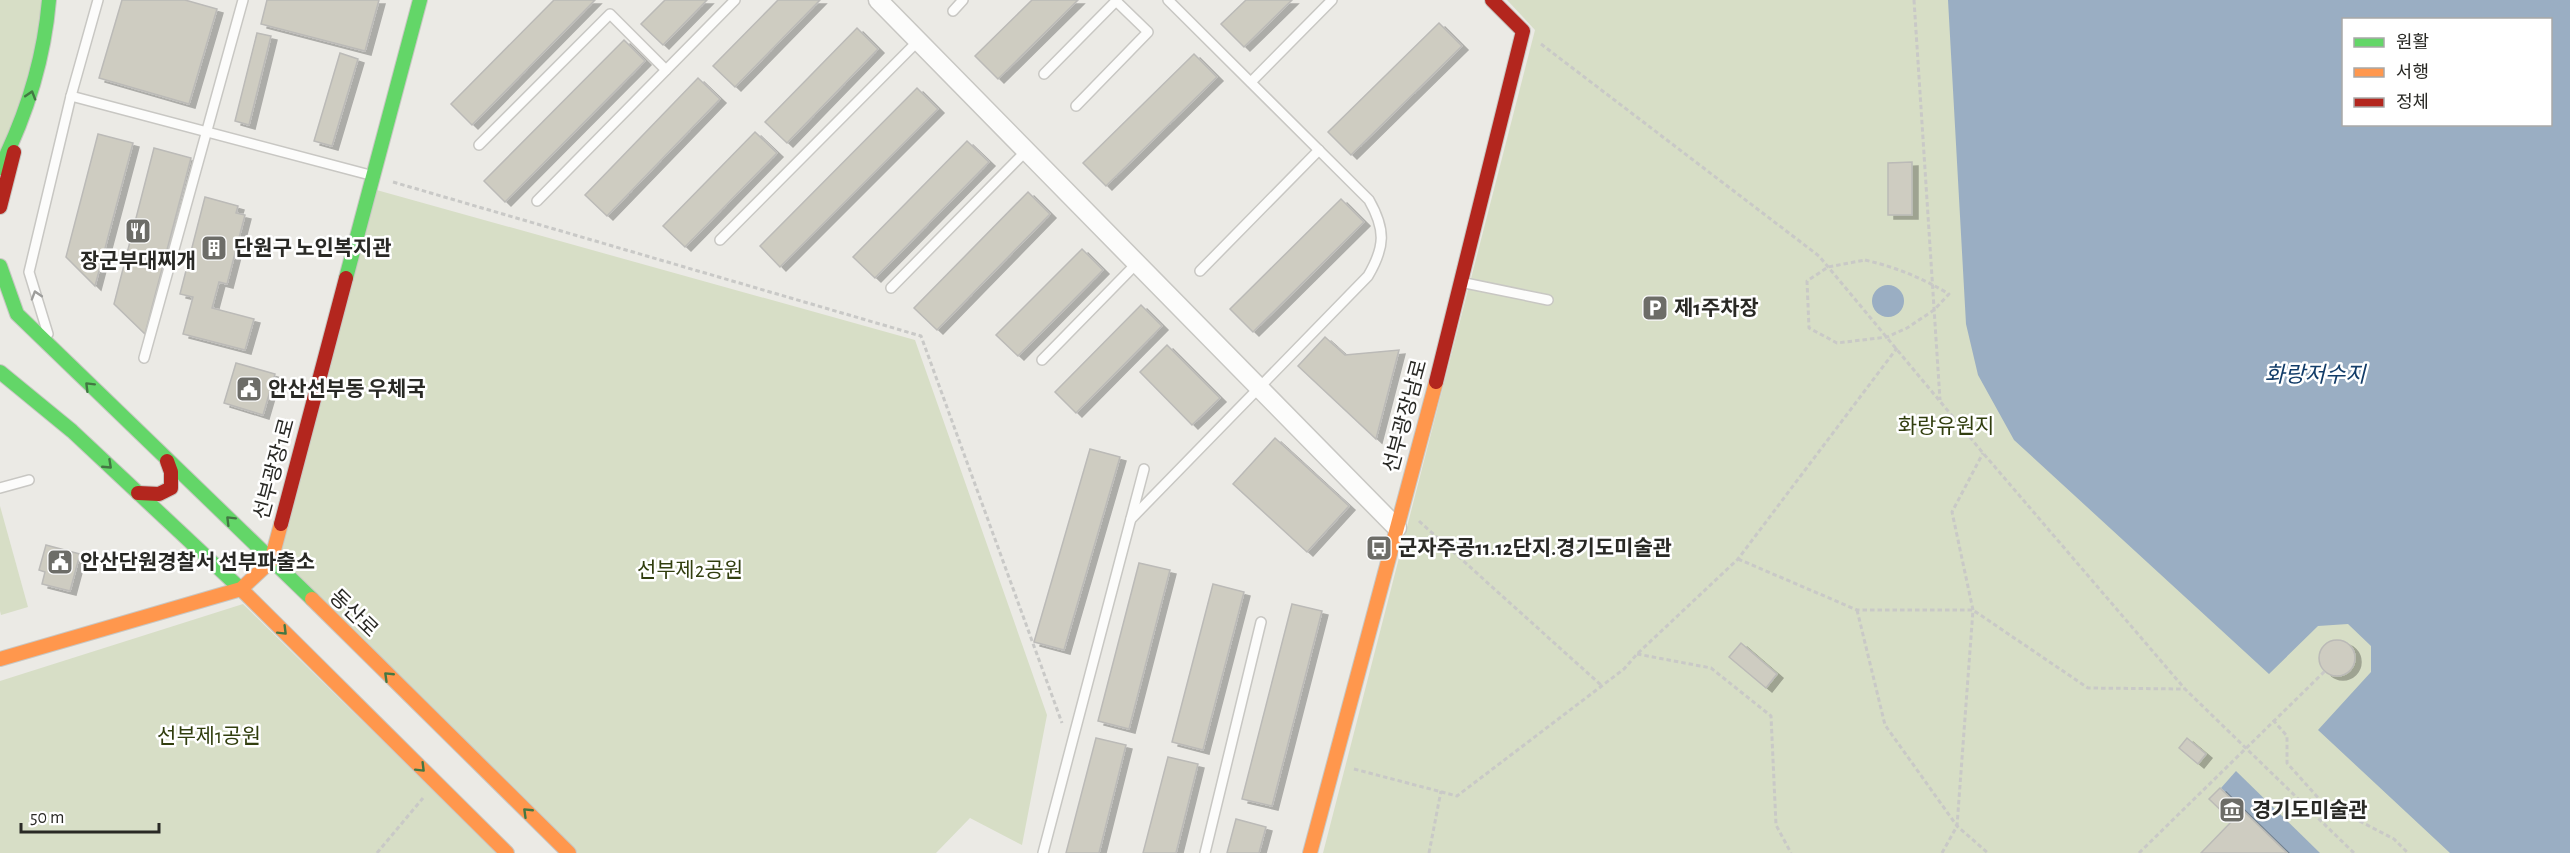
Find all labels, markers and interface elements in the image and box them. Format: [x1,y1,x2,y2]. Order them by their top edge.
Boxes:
legend [2342,18,2552,126]
text: 원활 [2396,32,2429,52]
text: 서행 [2396,63,2429,82]
one-way arrow [24,90,36,101]
text: 정체 [2396,92,2429,112]
restaurant icon: 장군부대찌개 [123,216,153,246]
building icon: 단원구 노인복지관 [199,233,229,263]
place label: 단원구 노인복지관 [234,237,392,259]
place label: 장군부대찌개 [80,250,196,272]
one-way arrow [31,290,43,301]
parking icon: 제1주차장 [1640,293,1670,323]
place label: 제1주차장 [1674,297,1759,319]
street label: 선부광장남로 [1379,357,1431,475]
water label: 화랑저수지 [2264,363,2367,386]
public building icon: 안산선부동 우체국 [234,374,264,404]
place label: 안산선부동 우체국 [268,378,426,400]
one-way arrow [85,382,96,393]
park label: 화랑유원지 [1898,415,1994,437]
street label: 선부광장1로 [250,416,298,522]
one-way arrow [101,458,112,469]
one-way arrow [227,516,238,527]
bus stop icon: 군자주공11.12단지.경기도미술관 [1364,533,1394,563]
place label: 군자주공11.12단지.경기도미술관 [1398,537,1672,559]
public building icon: 안산단원경찰서 선부파출소 [45,547,75,577]
place label: 안산단원경찰서 선부파출소 [80,551,315,573]
park label: 선부제2공원 [637,559,743,581]
street label: 동산로 [326,585,382,641]
one-way arrow [275,623,286,634]
one-way arrow [384,672,395,683]
park label: 선부제1공원 [157,725,261,747]
one-way arrow [415,761,425,772]
museum icon: 경기도미술관 [2217,795,2247,825]
scale bar [21,796,159,834]
place label: 경기도미술관 [2252,799,2368,821]
one-way arrow [524,808,534,819]
text: 50 m [30,809,64,827]

